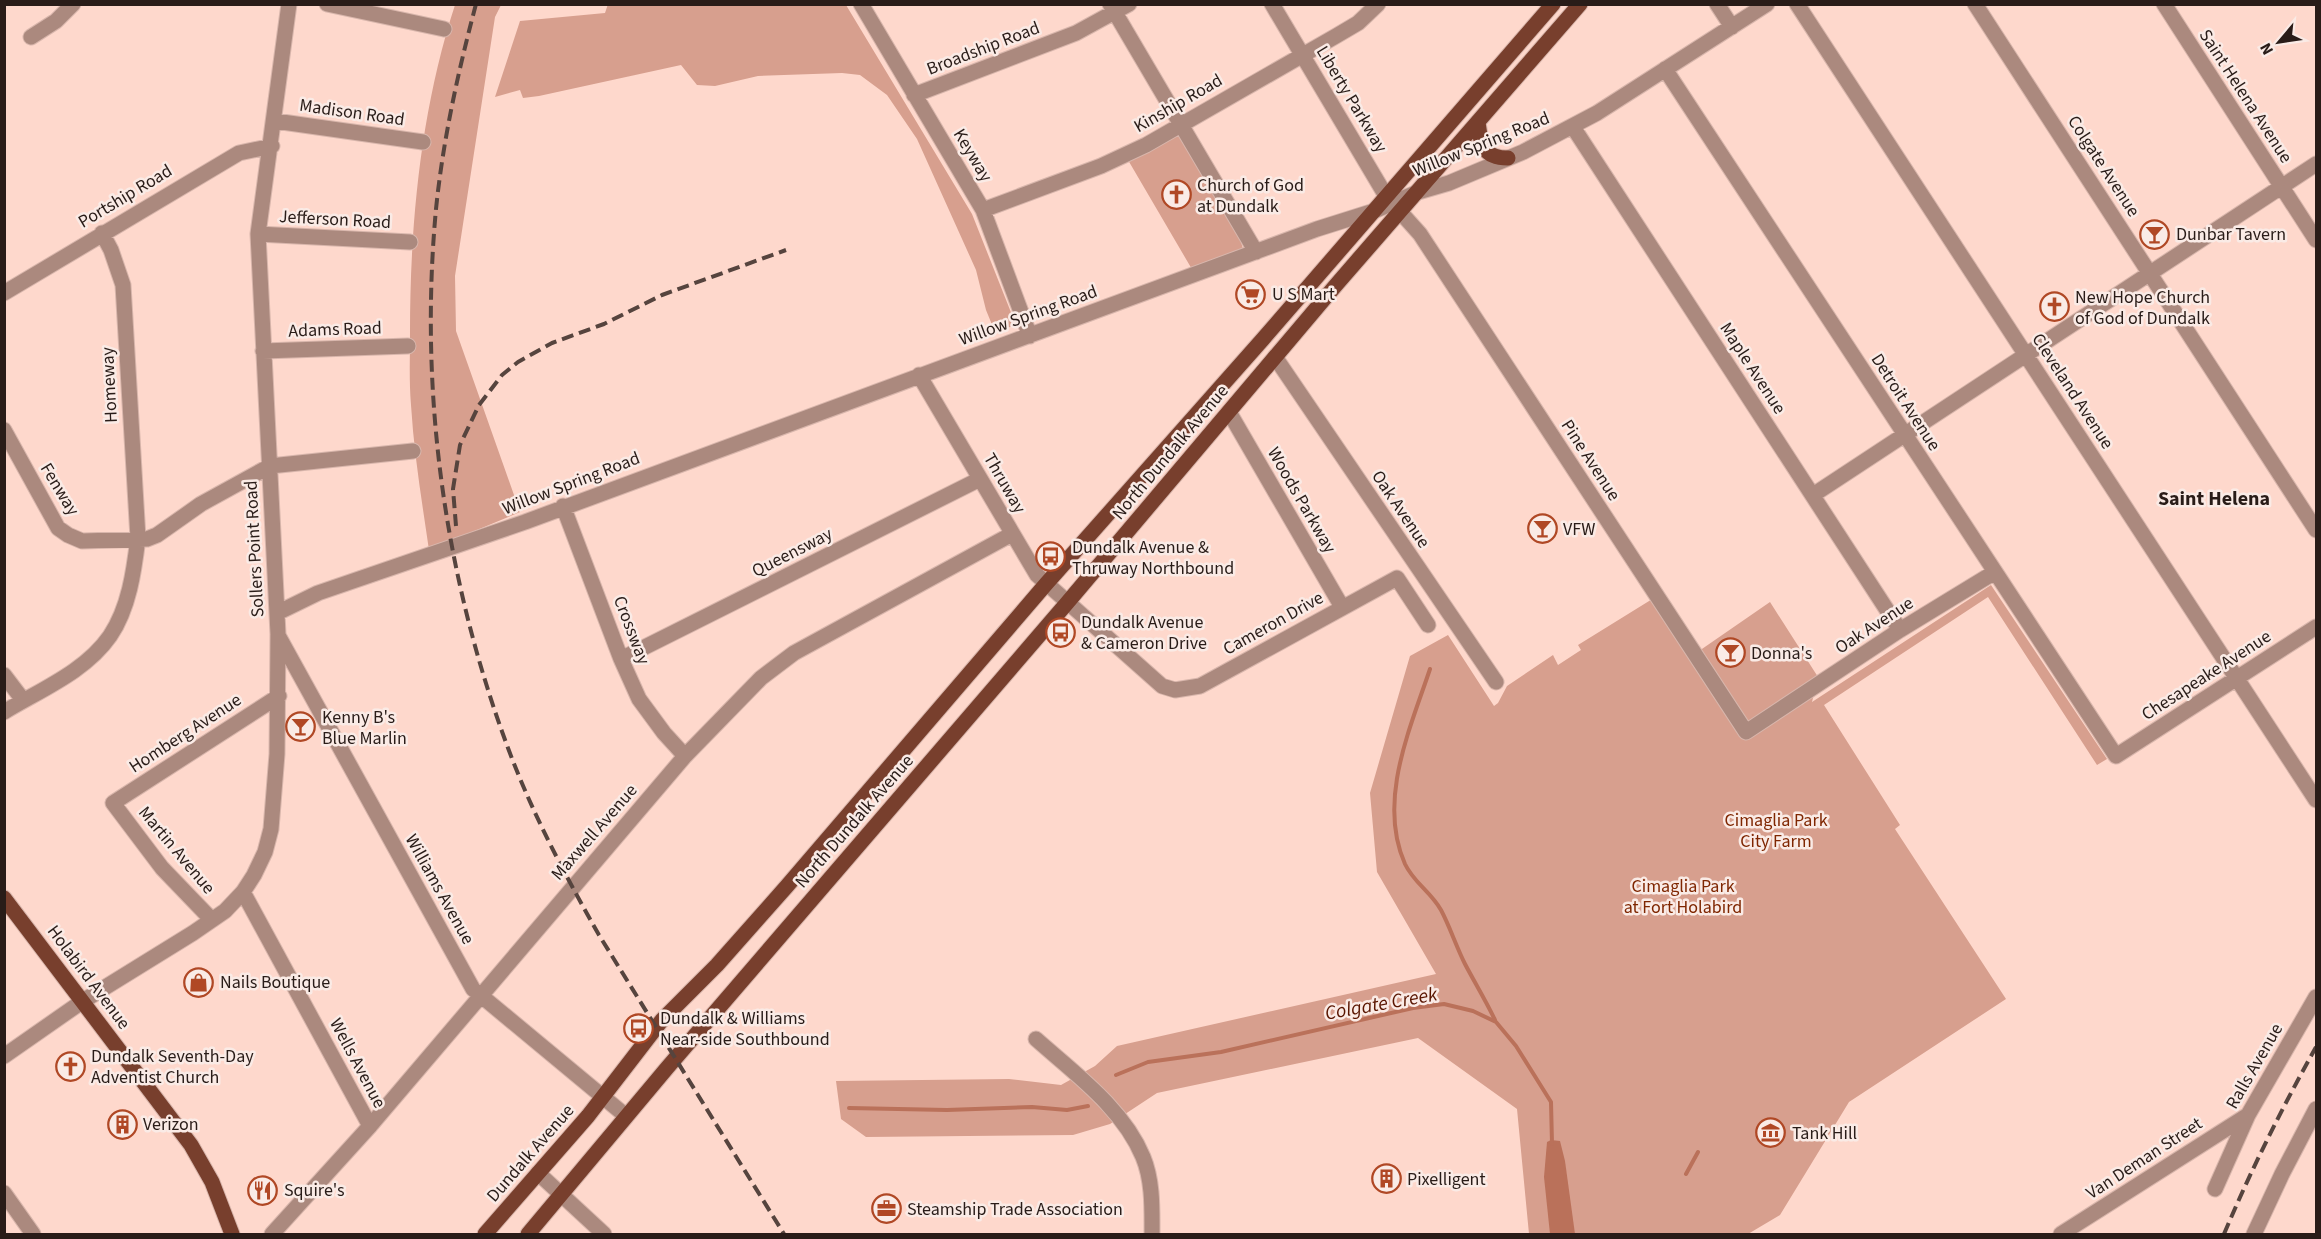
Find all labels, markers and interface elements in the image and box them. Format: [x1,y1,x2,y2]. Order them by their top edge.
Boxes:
north arrow [2249,12,2309,72]
street label: Broadship Road [923,15,1043,81]
street label: Saint Helena Avenue [2193,25,2298,168]
text: N [2255,39,2279,59]
street label: Liberty Parkway [1310,41,1394,158]
street label: Kinship Road [1129,68,1227,139]
street label: Madison Road [298,93,406,132]
street label: Willow Spring Road [1409,106,1553,183]
street label: Colgate Avenue [2061,111,2146,222]
street label: Keyway [947,124,999,187]
street label: Portship Road [74,159,177,234]
place label: Church of God at Dundalk [1197,173,1304,219]
church icon: Church of God at Dundalk [1160,179,1192,211]
street label: Jefferson Road [278,204,392,235]
bar icon: Dunbar Tavern [2139,218,2171,250]
place label: Dunbar Tavern [2176,222,2286,247]
supermarket icon: U S Mart [1235,278,1267,310]
street label: Willow Spring Road [956,279,1101,352]
place label: U S Mart [1272,282,1335,307]
place label: New Hope Church of God of Dundalk [2075,285,2210,331]
church icon: New Hope Church of God of Dundalk [2038,291,2070,323]
street label: Adams Road [288,315,382,344]
street label: Maple Avenue [1714,318,1792,419]
street label: Cleveland Avenue [2026,328,2120,454]
street label: Homeway [95,346,124,423]
street label: Detroit Avenue [1865,349,1946,456]
street label: North Dundalk Avenue [1106,379,1234,525]
street label: Pine Avenue [1555,415,1626,506]
street label: Woods Parkway [1261,443,1342,558]
street label: Willow Spring Road [499,446,644,521]
street label: Thruway [977,449,1032,518]
street label: Fenway [34,458,85,521]
street label: Oak Avenue [1365,465,1436,553]
street label: Sollers Point Road [238,480,271,618]
district label: Saint Helena [2158,485,2270,513]
bar icon: VFW [1526,513,1558,545]
place label: VFW [1563,517,1595,542]
street label: Queensway [748,521,837,583]
place label: Dundalk Avenue & Thruway Northbound [1072,535,1234,581]
bus stop icon: Dundalk Avenue & Thruway Northbound [1035,541,1067,573]
street label: Cameron Drive [1218,585,1328,661]
street label: Oak Avenue [1830,591,1918,660]
street label: Crossway [607,592,656,669]
place label: Dundalk Avenue & Cameron Drive [1081,610,1207,656]
bus stop icon: Dundalk Avenue & Cameron Drive [1044,616,1076,648]
street label: Chesapeake Avenue [2137,624,2276,727]
bar icon: Donna's [1714,637,1746,669]
place label: Donna's [1751,641,1812,666]
street label: Homberg Avenue [124,688,246,779]
place label: Kenny B's Blue Marlin [322,705,407,751]
bar icon: Kenny B's Blue Marlin [285,711,317,743]
street label: North Dundalk Avenue [789,749,919,893]
street label: Maxwell Avenue [545,779,643,886]
street label: Martin Avenue [132,801,221,900]
park label: Cimaglia Park City Farm [1724,808,1828,854]
street label: Williams Avenue [399,829,480,949]
park label: Cimaglia Park at Fort Holabird [1624,874,1742,920]
street label: Holabird Avenue [41,920,136,1035]
shop icon: Nails Boutique [183,966,215,998]
place label: Nails Boutique [220,970,330,995]
water label: Colgate Creek [1323,980,1440,1028]
place label: Dundalk & Williams Near-side Southbound [660,1006,830,1052]
bus stop icon: Dundalk & Williams Near-side Southbound [623,1012,655,1044]
street label: Wells Avenue [323,1014,392,1113]
street label: Ralls Avenue [2220,1019,2289,1114]
place label: Dundalk Seventh-Day Adventist Church [91,1044,254,1090]
church icon: Dundalk Seventh-Day Adventist Church [54,1050,86,1082]
street label: Dundalk Avenue [481,1099,580,1208]
building icon: Verizon [106,1108,138,1140]
street label: Van Deman Street [2081,1111,2207,1205]
place label: Verizon [143,1112,199,1137]
museum icon: Tank Hill [1755,1117,1787,1149]
place label: Tank Hill [1792,1121,1857,1146]
building icon: Pixelligent [1370,1163,1402,1195]
place label: Pixelligent [1407,1167,1486,1192]
restaurant icon: Squire's [247,1174,279,1206]
place label: Squire's [284,1178,344,1203]
office icon: Steamship Trade Association [870,1193,902,1225]
place label: Steamship Trade Association [907,1197,1123,1222]

